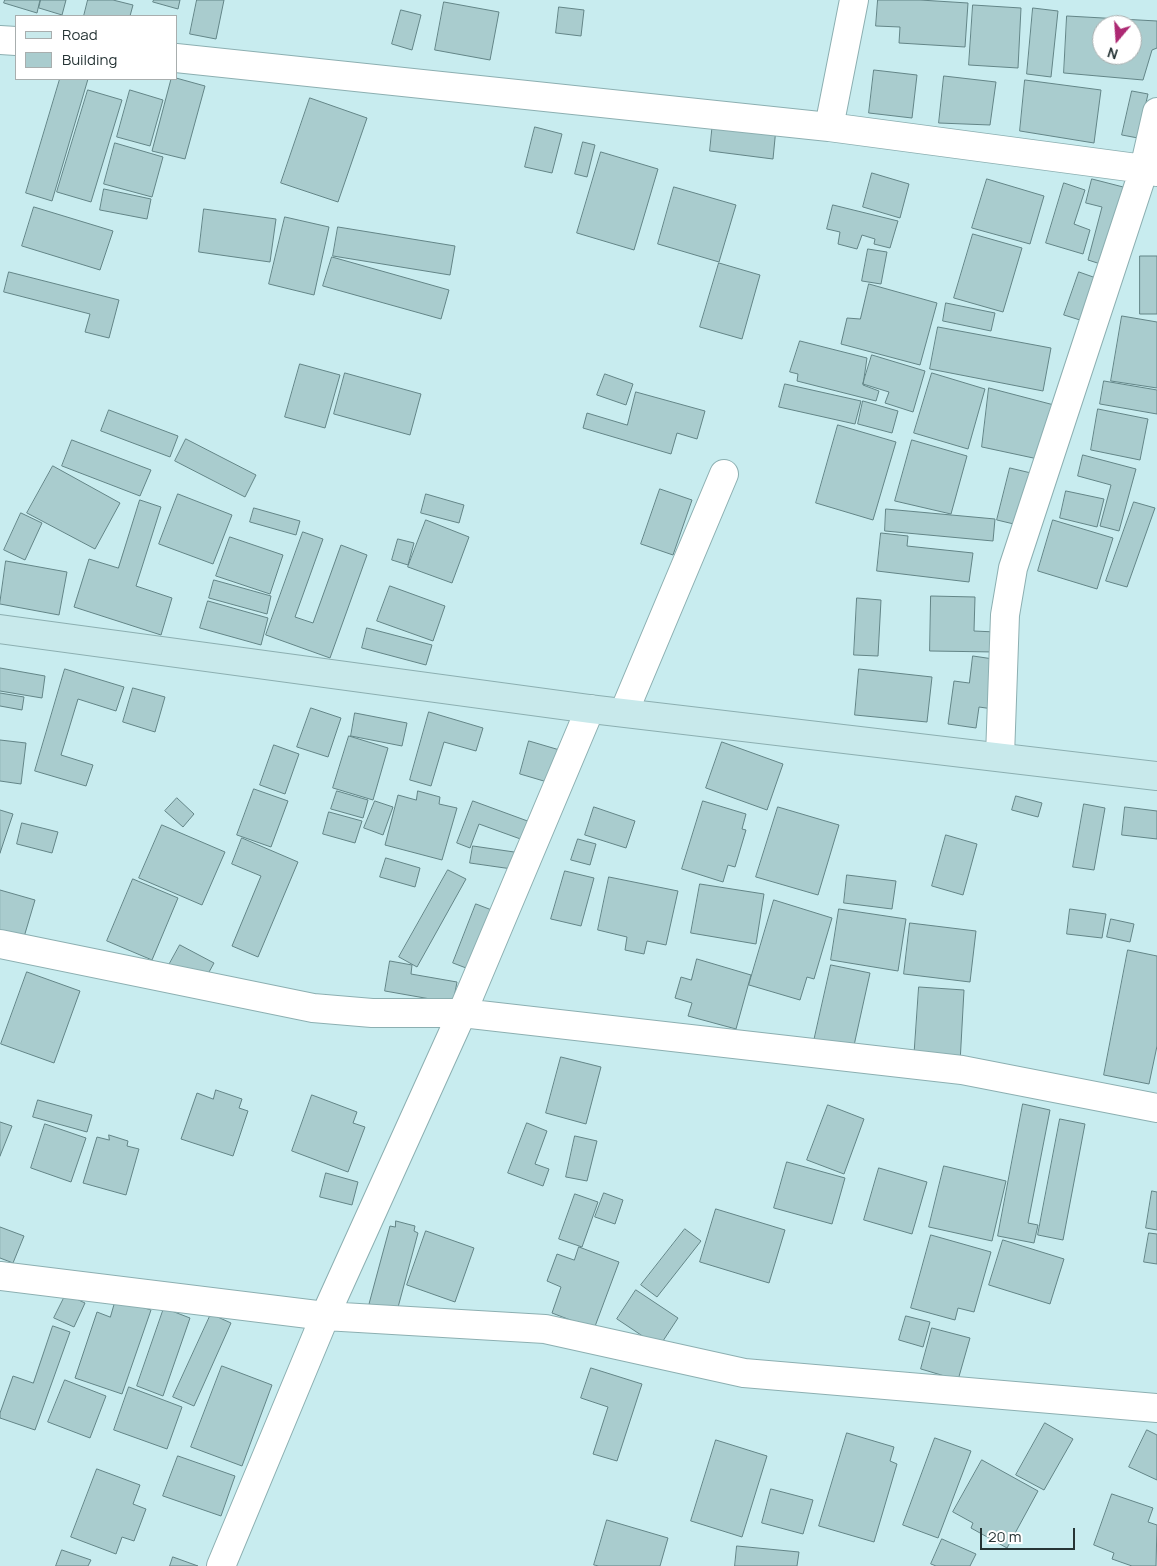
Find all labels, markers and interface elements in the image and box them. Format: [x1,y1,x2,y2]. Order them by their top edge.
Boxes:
legend [15,15,178,80]
north arrow [1092,15,1142,65]
text: Road [62,24,98,45]
text: N [1105,43,1120,64]
text: Building [62,49,117,70]
scale bar [982,1518,1077,1550]
text: 20 m [988,1526,1021,1547]

